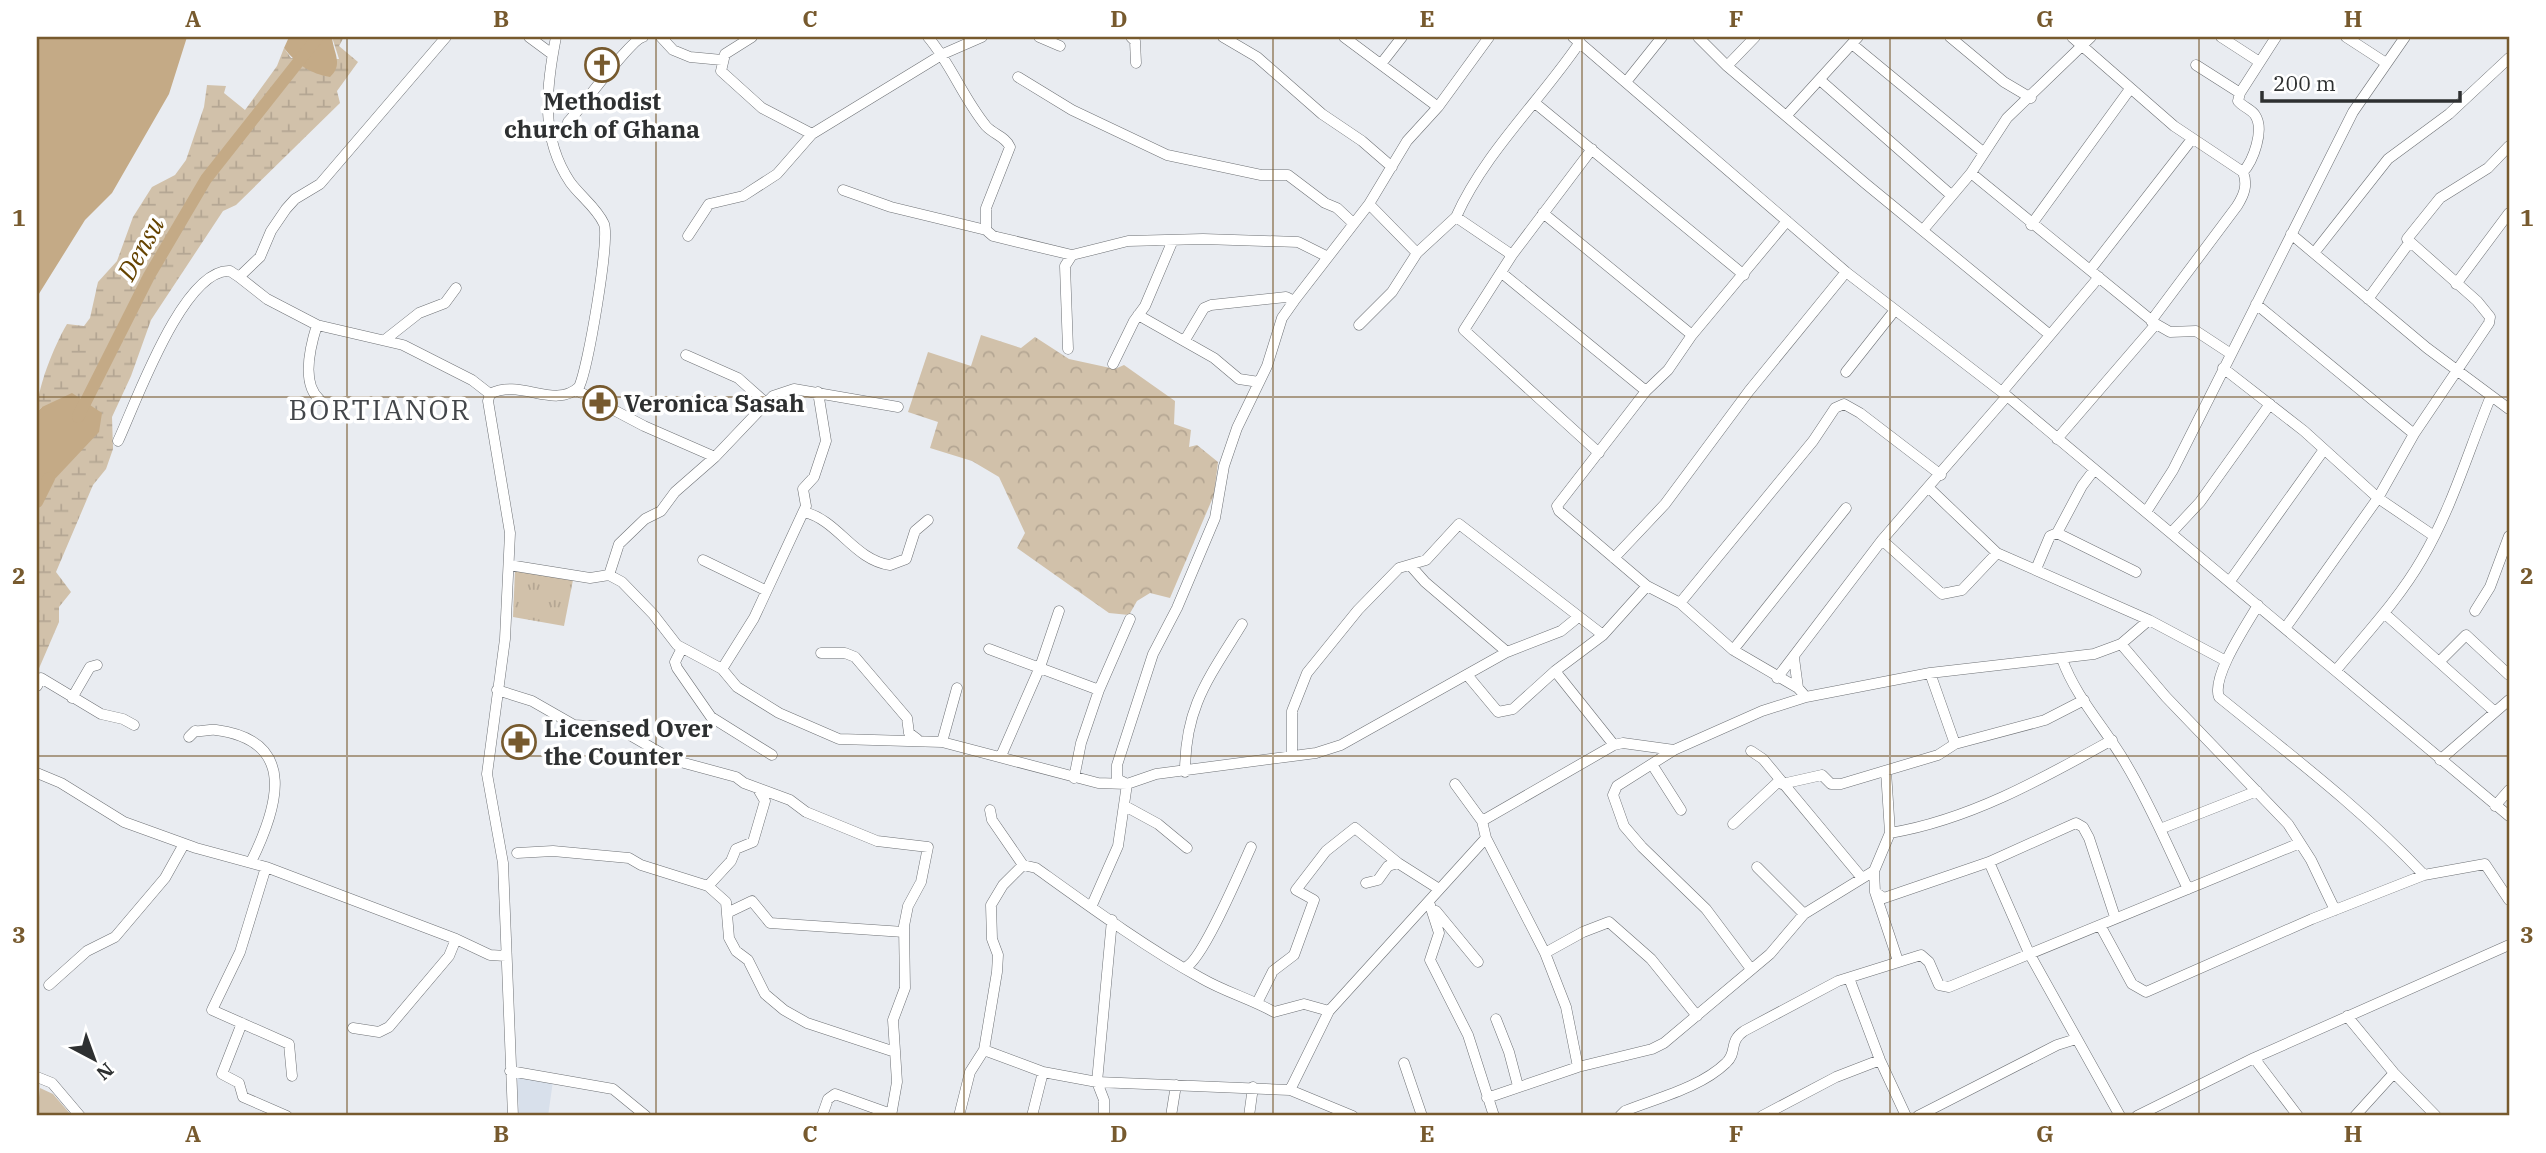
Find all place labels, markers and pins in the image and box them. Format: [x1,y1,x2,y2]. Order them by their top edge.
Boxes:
church icon: Methodist church of Ghana [583,46,621,84]
place label: Methodist church of Ghana [504,85,700,145]
pharmacy icon: Veronica Sasah [581,384,619,422]
place label: Veronica Sasah [624,387,805,419]
place label: Licensed Over the Counter [544,712,713,772]
pharmacy icon: Licensed Over the Counter [500,723,538,761]

